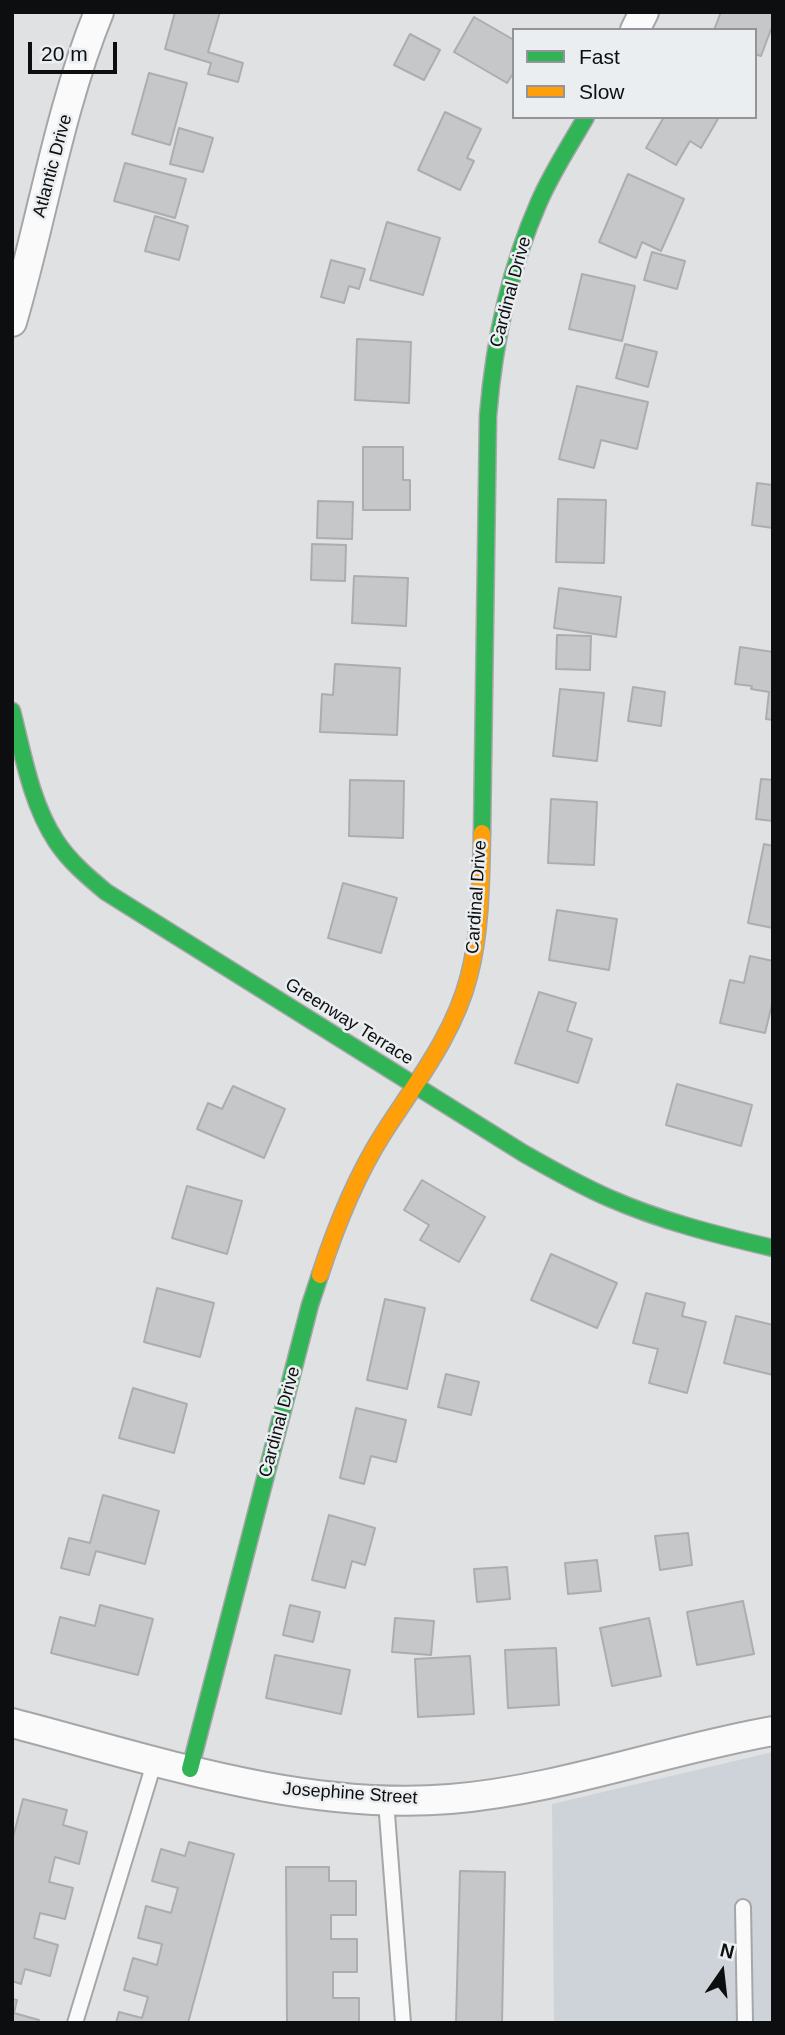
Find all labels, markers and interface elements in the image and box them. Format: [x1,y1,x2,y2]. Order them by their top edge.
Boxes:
scale bar [32,28,121,72]
legend [512,28,757,119]
text: 20 m [41,42,88,65]
text: Fast [579,45,620,68]
text: Slow [579,80,625,103]
street label: Atlantic Drive [29,112,77,220]
street label: Cardinal Drive [486,234,536,350]
street label: Cardinal Drive [462,839,492,955]
street label: Greenway Terrace [281,974,417,1070]
street label: Cardinal Drive [255,1364,305,1480]
street label: Josephine Street [282,1779,418,1809]
north arrow [687,1937,757,2007]
text: N [718,1939,736,1963]

